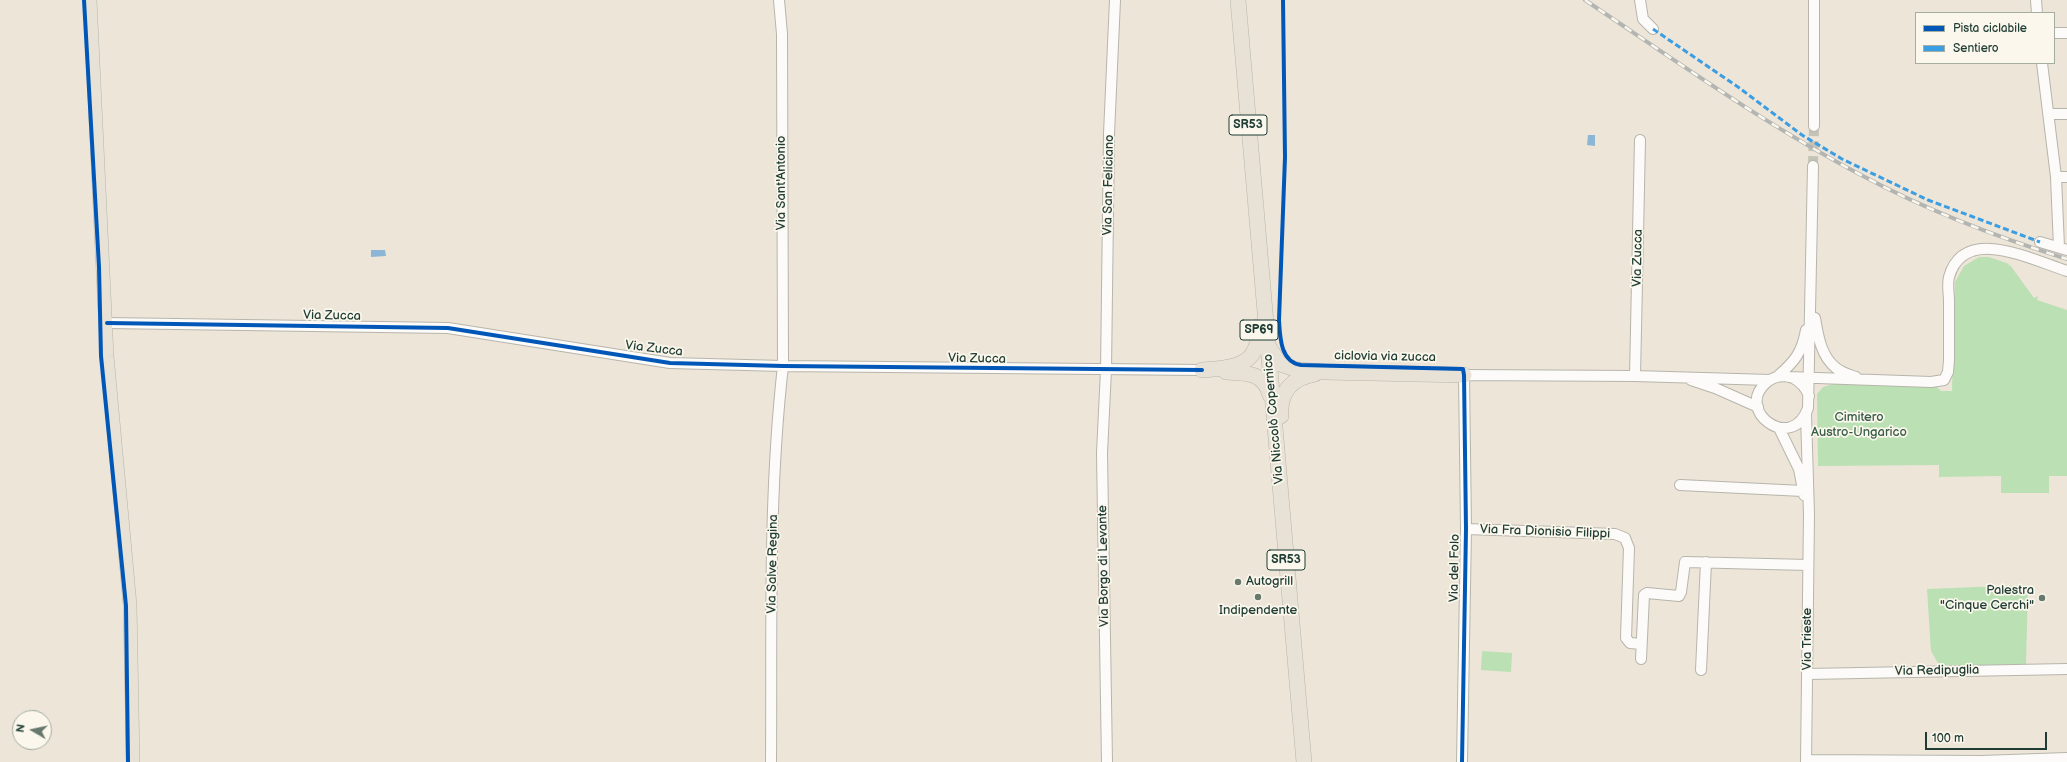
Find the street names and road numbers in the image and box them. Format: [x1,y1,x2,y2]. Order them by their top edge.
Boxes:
road number: SR53 [1229,115,1267,135]
street label: Via San Feliciano [1100,134,1118,236]
street label: Via Sant'Antonio [774,136,790,230]
street label: Via Zucca [1630,229,1646,287]
street label: Via Zucca [303,308,361,324]
road number: SP69 [1240,320,1278,340]
street label: Via Zucca [624,338,684,360]
street label: ciclovia via zucca [1334,348,1436,366]
street label: Via Zucca [948,351,1006,367]
street label: Via Niccolò Copernico [1261,353,1287,485]
street label: Via Borgo di Levante [1095,505,1113,627]
street label: Via Salve Regina [764,514,782,614]
street label: Via Fra Dionisio Filippi [1480,522,1610,542]
street label: Via del Folo [1447,534,1463,602]
road number: SR53 [1267,550,1305,570]
street label: Via Trieste [1800,608,1816,670]
street label: Via Redipuglia [1894,662,1980,680]

